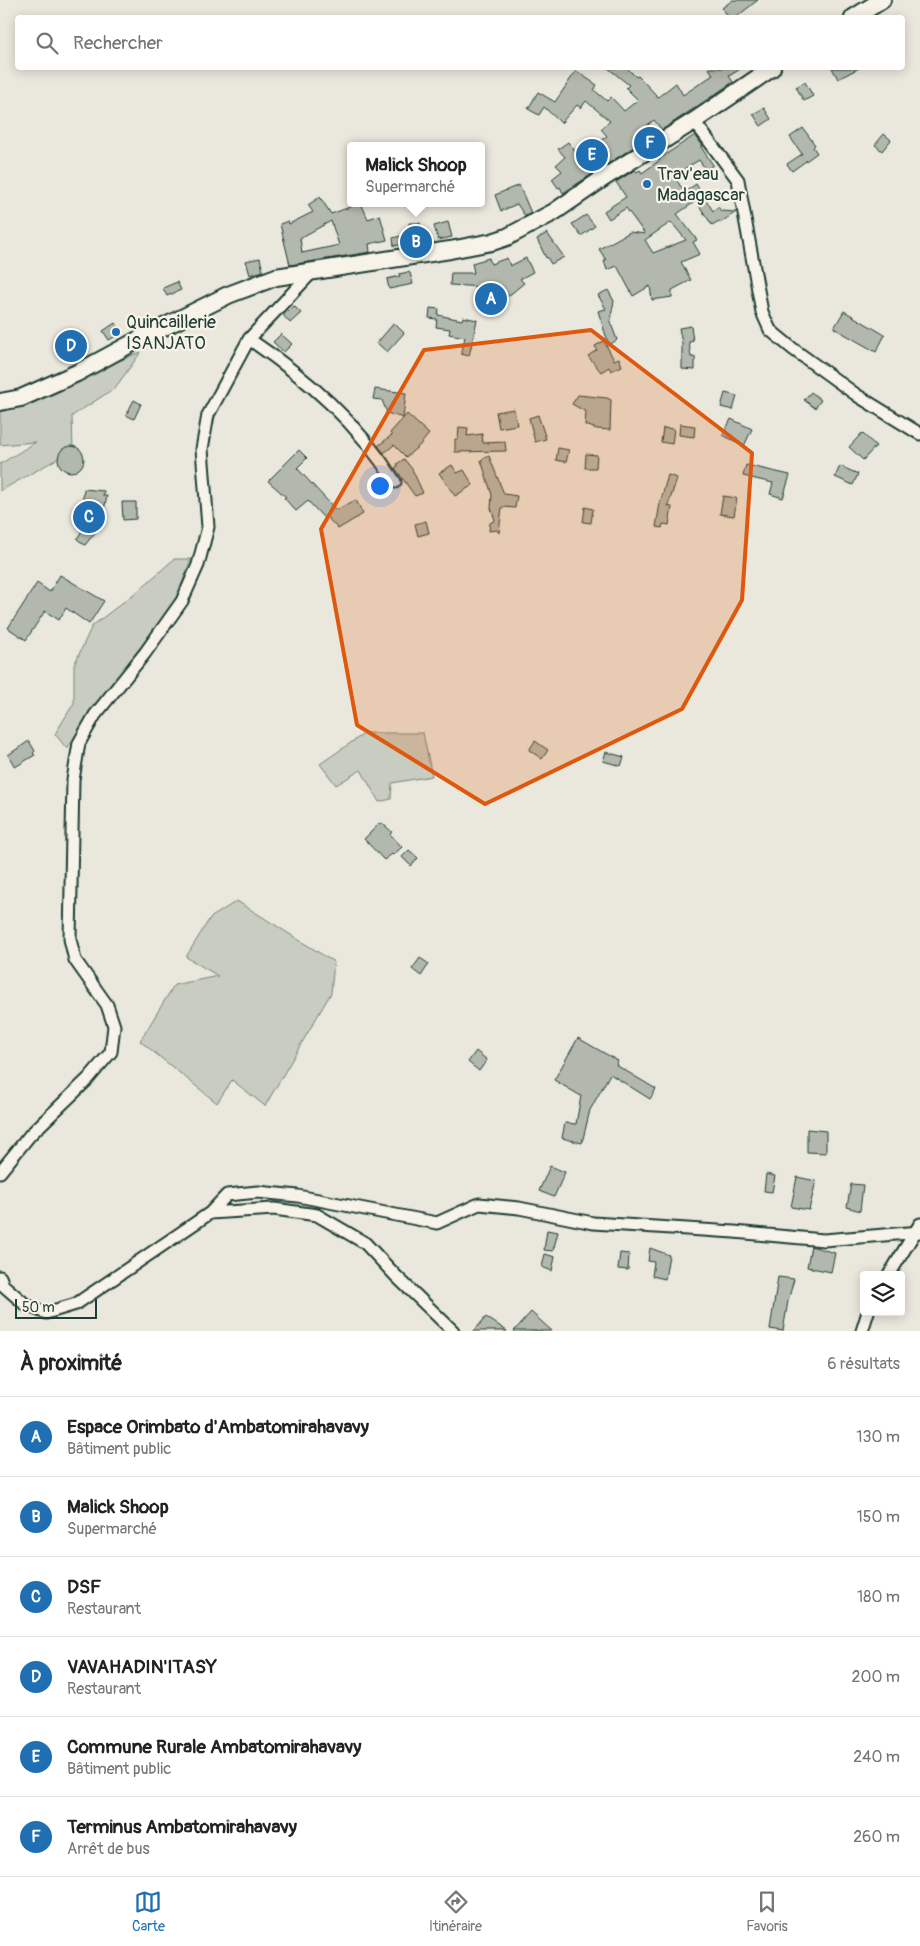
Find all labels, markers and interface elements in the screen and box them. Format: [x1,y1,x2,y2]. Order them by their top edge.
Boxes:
search box [15,15,905,70]
icon: search [33,29,61,57]
text: Rechercher [73,31,163,55]
pin: F [634,124,666,162]
pin: E [576,136,608,174]
popup [347,142,485,207]
text: Malick Shoop [365,153,467,177]
place label: Trav'eau Madagascar [657,163,746,207]
text: Supermarché [365,177,455,197]
marker: Trav'eau Madagascar [641,178,653,190]
pin: B [400,223,432,261]
pin: A [475,280,507,318]
place label: Quincaillerie ISANJATO [126,311,216,355]
marker: Quincaillerie ISANJATO [110,326,122,338]
pin: D [55,327,87,365]
your location [367,473,393,499]
pin: C [73,498,105,536]
map controls [860,1271,905,1316]
button: layers [860,1271,905,1316]
scale bar [15,1296,98,1319]
text: 50 m [22,1299,55,1316]
text: À proximité [20,1350,123,1377]
text: 6 résultats [827,1354,900,1374]
text: Espace Orimbato d'Ambatomirahavavy [67,1415,369,1439]
text: A [31,1427,41,1447]
text: 130 m [856,1427,900,1447]
text: Bâtiment public [67,1439,171,1459]
text: Malick Shoop [67,1495,169,1519]
text: B [31,1507,41,1527]
text: 150 m [856,1507,900,1527]
text: Supermarché [67,1519,157,1539]
text: DSF [67,1575,101,1599]
text: C [31,1587,41,1607]
text: 180 m [857,1587,900,1607]
text: Restaurant [67,1599,141,1619]
text: VAVAHADIN'ITASY [67,1655,217,1679]
text: D [31,1667,41,1687]
text: 200 m [852,1667,900,1687]
text: Restaurant [67,1679,141,1699]
text: Commune Rurale Ambatomirahavavy [67,1735,361,1759]
text: E [32,1747,40,1767]
text: 240 m [853,1747,900,1767]
text: Bâtiment public [67,1759,171,1779]
text: Terminus Ambatomirahavavy [67,1815,297,1839]
text: F [31,1827,41,1847]
text: 260 m [853,1827,900,1847]
text: Arrêt de bus [67,1839,150,1859]
tab: Carte [132,1888,165,1935]
tab: Itinéraire [429,1888,482,1935]
tab: Favoris [746,1888,788,1935]

